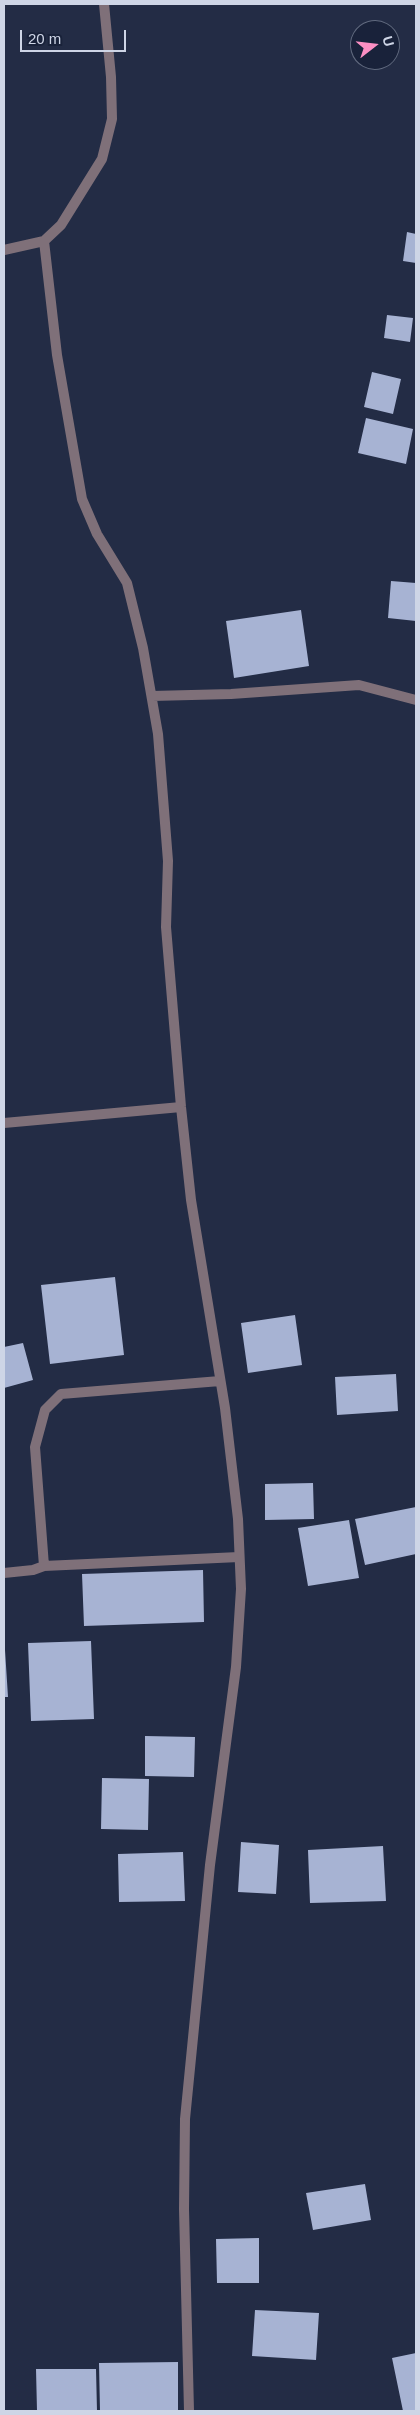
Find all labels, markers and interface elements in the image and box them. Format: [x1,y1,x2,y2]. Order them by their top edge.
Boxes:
scale bar [22,20,129,52]
north arrow [350,20,400,70]
text: 20 m [28,30,61,47]
text: U [379,34,398,48]

